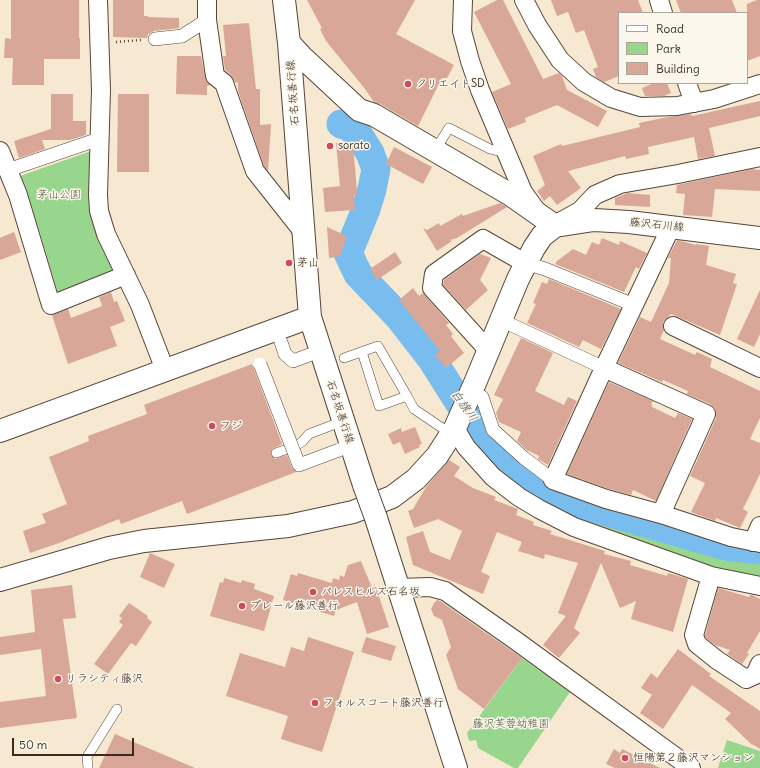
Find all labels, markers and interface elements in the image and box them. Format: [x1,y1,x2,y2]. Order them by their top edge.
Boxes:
legend [618,12,748,84]
text: Road [656,21,684,36]
text: Park [656,41,681,56]
street label: 石名坂善行線 [284,60,302,126]
text: Building [656,61,700,76]
place label: クリエイトSD [416,77,485,91]
marker: クリエイトSD [403,79,413,89]
place label: sorato [338,139,370,153]
marker: sorato [325,141,335,151]
park label: 茅山公園 [37,188,81,202]
street label: 藤沢石川線 [629,216,685,234]
place label: 茅山 [297,256,319,270]
marker: 茅山 [284,258,294,268]
street label: 石名坂善行線 [324,379,356,445]
water label: 白旗川 [448,387,480,425]
place label: フジ [220,419,242,433]
marker: フジ [207,421,217,431]
place label: パレスヒルズ石名坂 [321,585,420,599]
marker: パレスヒルズ石名坂 [308,587,318,597]
place label: プレール藤沢善行 [250,599,338,613]
marker: プレール藤沢善行 [237,601,247,611]
place label: リラシティ藤沢 [66,672,143,686]
marker: リラシティ藤沢 [53,674,63,684]
place label: フォルスコート藤沢善行 [323,696,444,710]
marker: フォルスコート藤沢善行 [310,698,320,708]
park label: 藤沢芙蓉幼稚園 [473,717,549,731]
scale bar [14,730,136,756]
text: 50 m [19,737,47,752]
place label: 恒陽第２藤沢マンション [633,751,754,765]
marker: 恒陽第２藤沢マンション [620,753,630,763]

